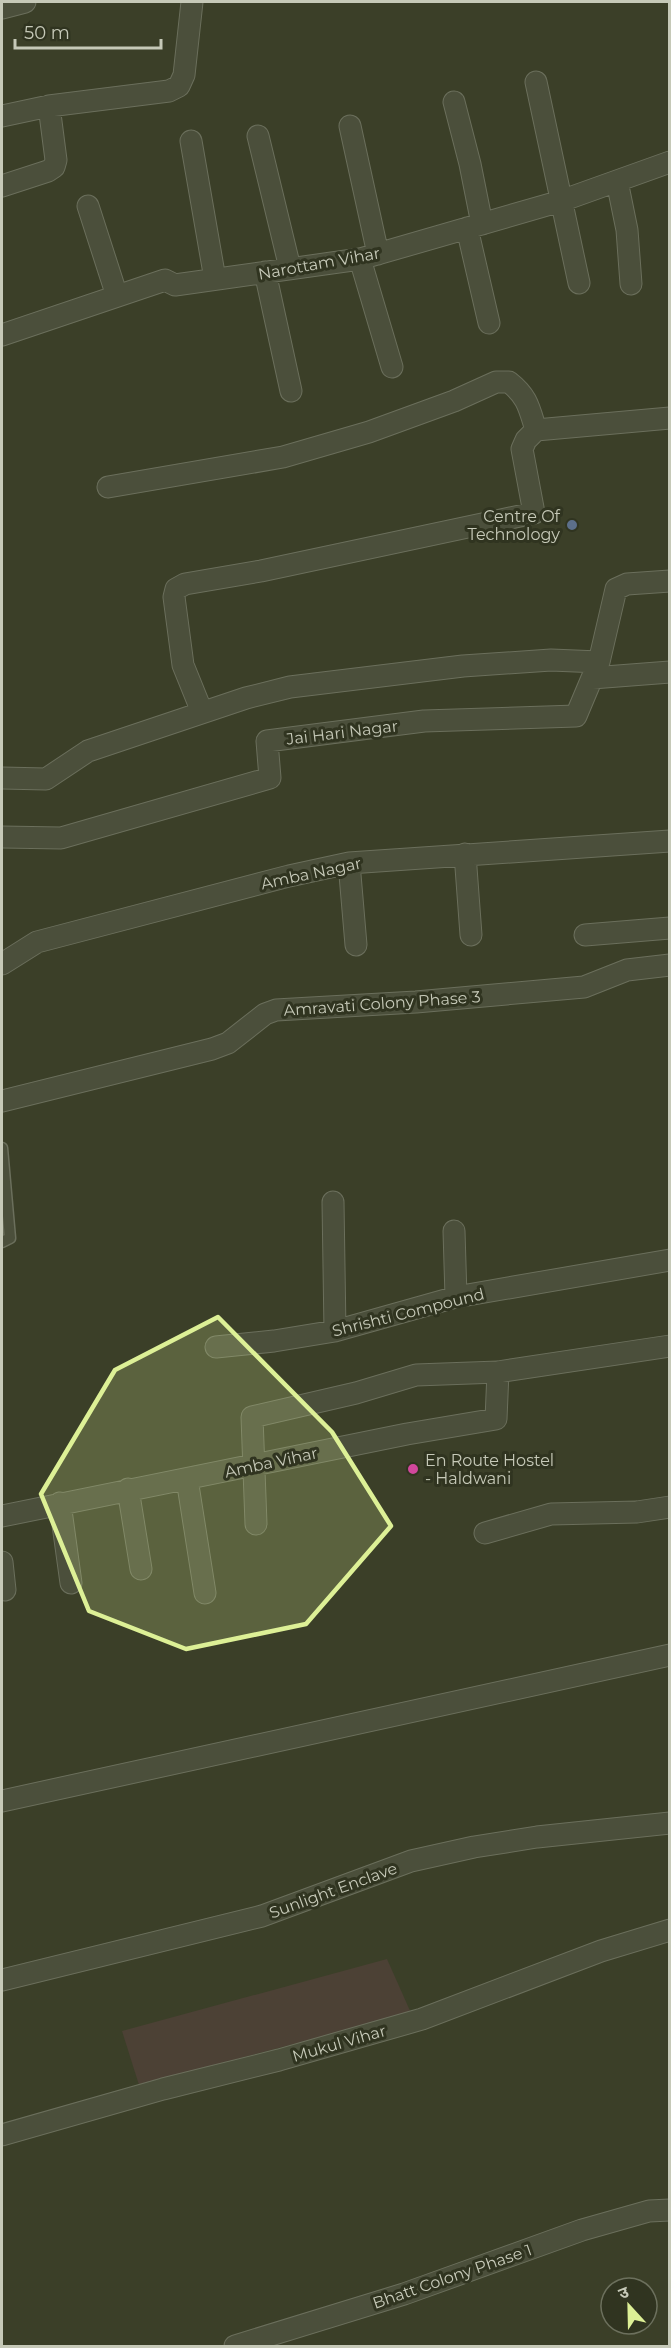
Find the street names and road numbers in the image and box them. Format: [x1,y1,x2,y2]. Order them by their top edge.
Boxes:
street label: Narottam Vihar [257,243,382,284]
street label: Jai Hari Nagar [284,716,399,749]
street label: Amba Nagar [259,854,363,893]
street label: Amravati Colony Phase 3 [283,987,481,1020]
street label: Shrishti Compound [330,1284,486,1341]
street label: Amba Vihar [223,1443,319,1482]
street label: Sunlight Enclave [267,1859,400,1922]
street label: Mukul Vihar [290,2021,388,2066]
street label: Bhatt Colony Phase 1 [370,2240,534,2313]

